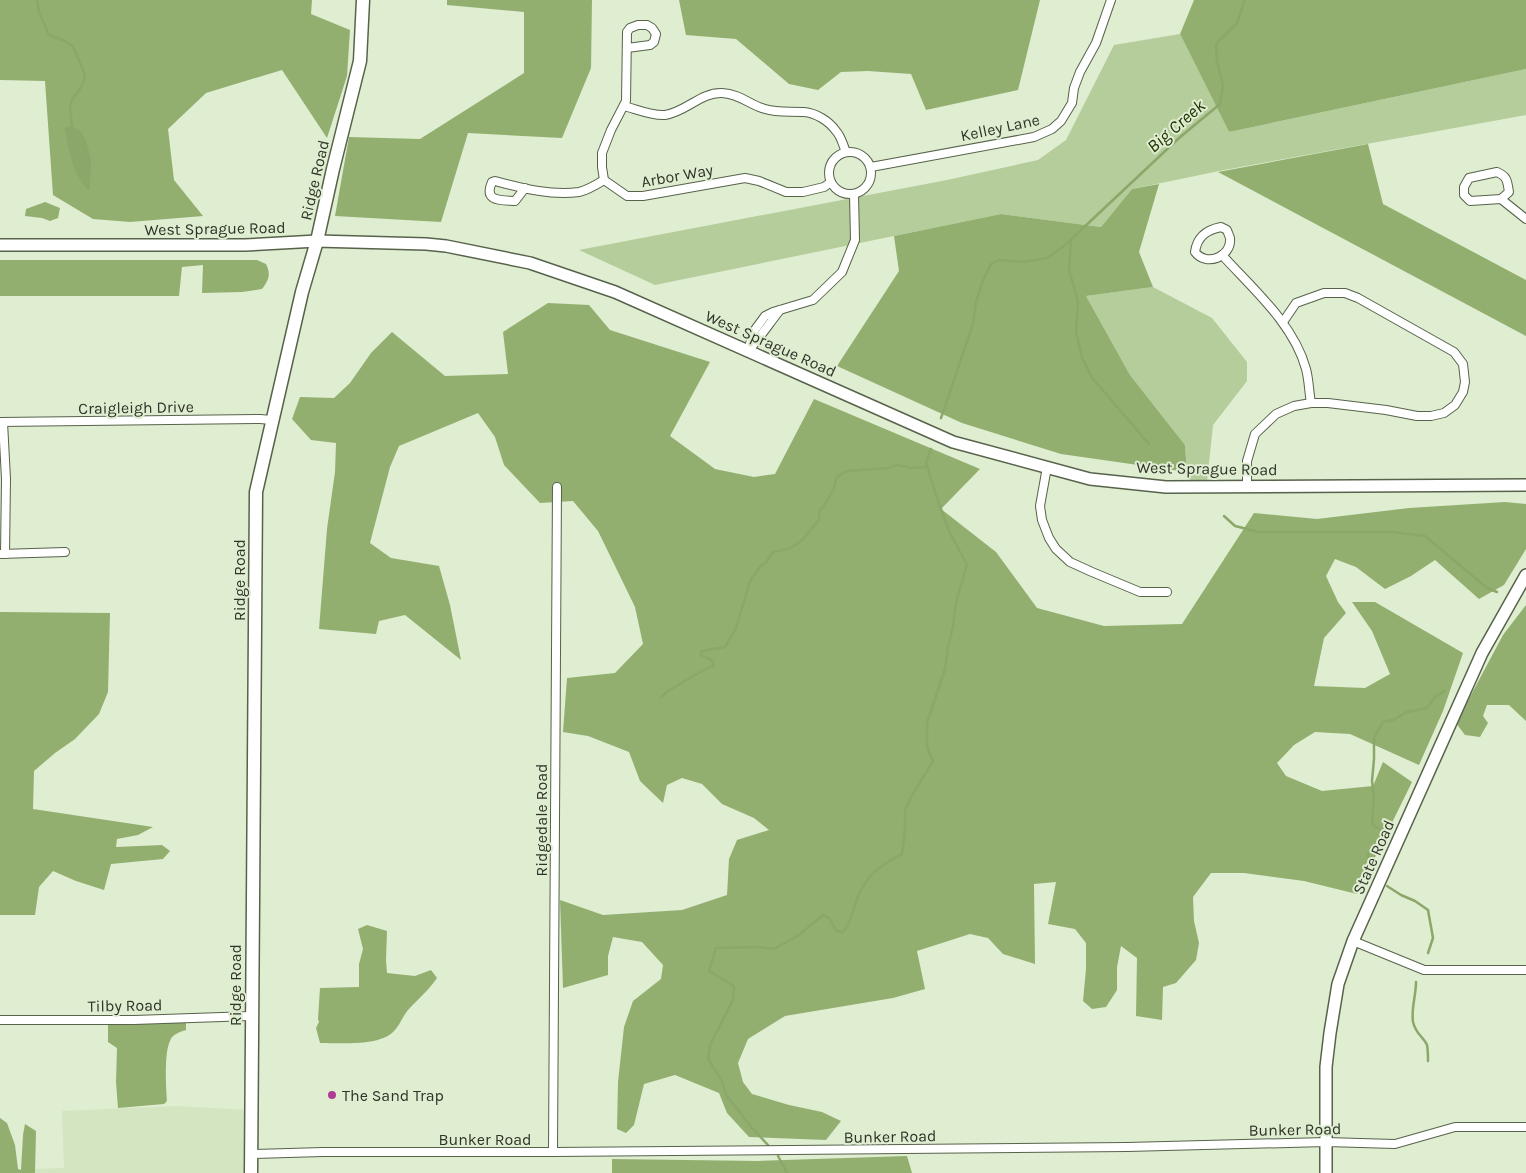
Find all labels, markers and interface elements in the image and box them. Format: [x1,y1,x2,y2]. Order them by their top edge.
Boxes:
water label: Big Creek [1142,94,1210,157]
street label: Kelley Lane [959,110,1041,145]
street label: Ridge Road [296,138,333,222]
street label: Arbor Way [640,160,715,191]
street label: West Sprague Road [144,218,286,239]
street label: West Sprague Road [702,306,839,381]
street label: Craigleigh Drive [78,397,194,418]
street label: West Sprague Road [1136,458,1278,479]
street label: Ridge Road [230,539,249,621]
street label: Ridgedale Road [532,764,551,876]
street label: State Road [1349,817,1398,897]
street label: Ridge Road [226,944,245,1026]
street label: Tilby Road [87,995,163,1016]
place label: The Sand Trap [342,1086,444,1105]
marker: The Sand Trap [326,1089,338,1101]
street label: Bunker Road [1248,1119,1342,1140]
street label: Bunker Road [843,1126,937,1147]
street label: Bunker Road [439,1130,531,1149]

